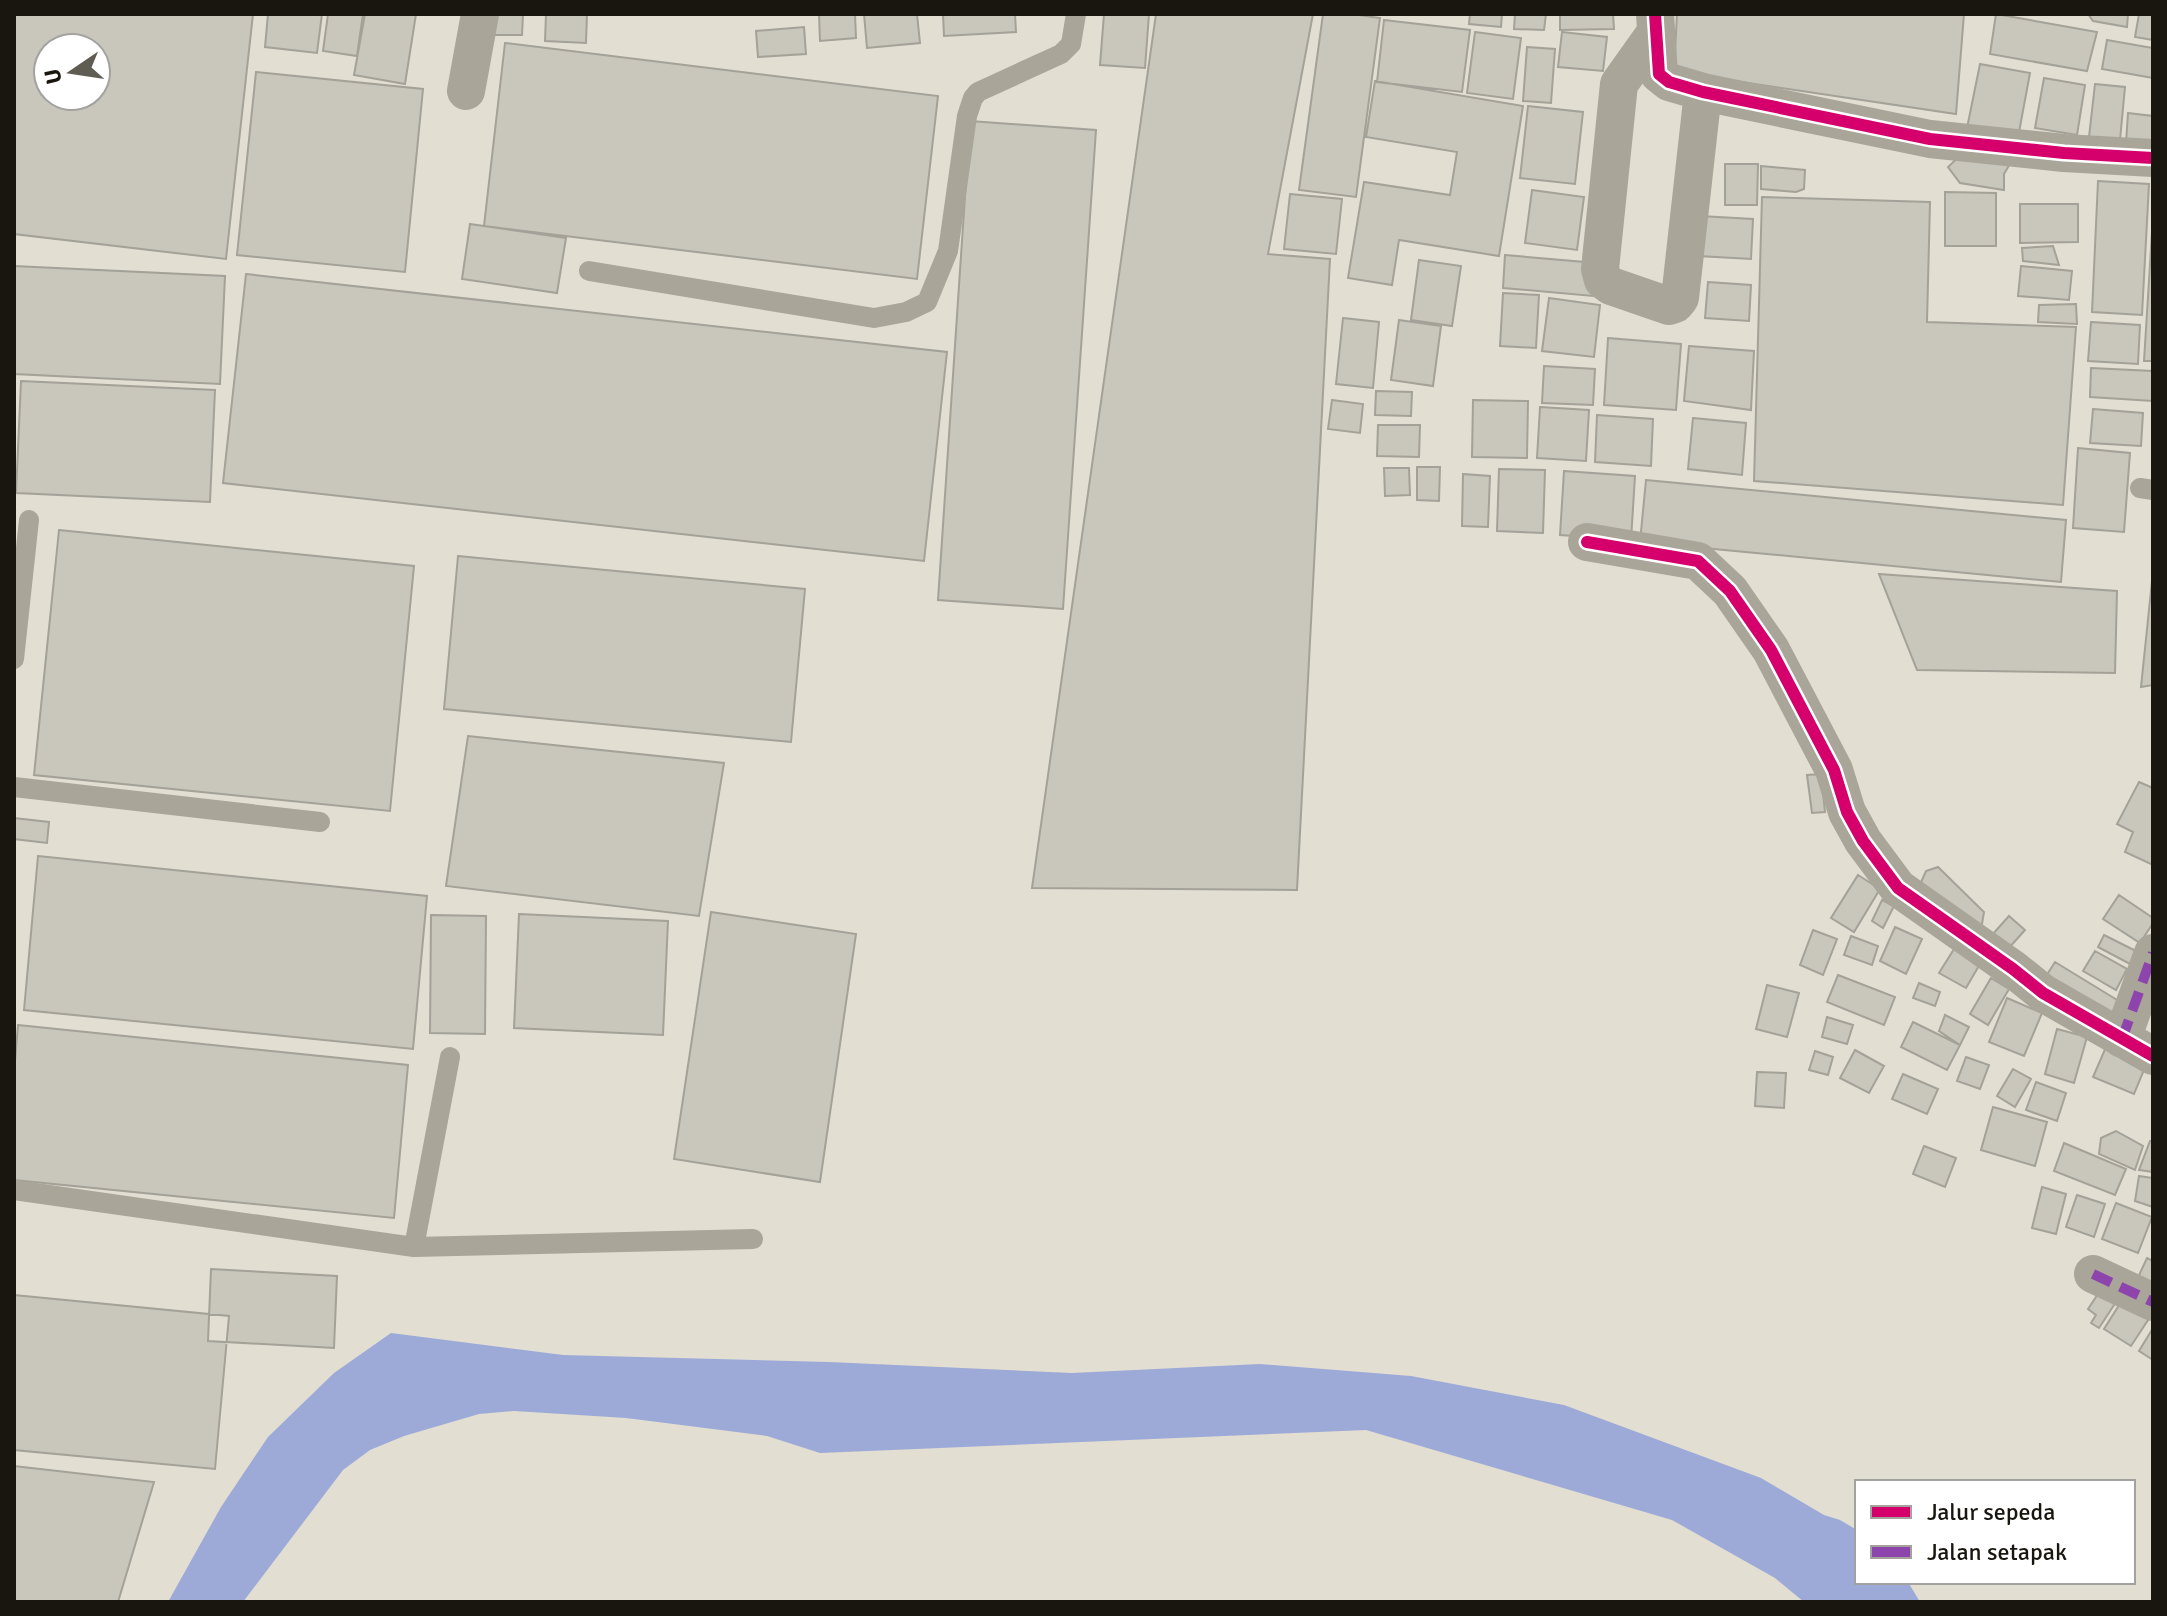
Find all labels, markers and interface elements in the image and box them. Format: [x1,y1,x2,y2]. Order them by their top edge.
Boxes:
north arrow [32,32,112,112]
text: U [38,66,68,87]
legend [1855,1480,2135,1584]
text: Jalur sepeda [1927,1497,2055,1527]
text: Jalan setapak [1927,1537,2067,1567]

